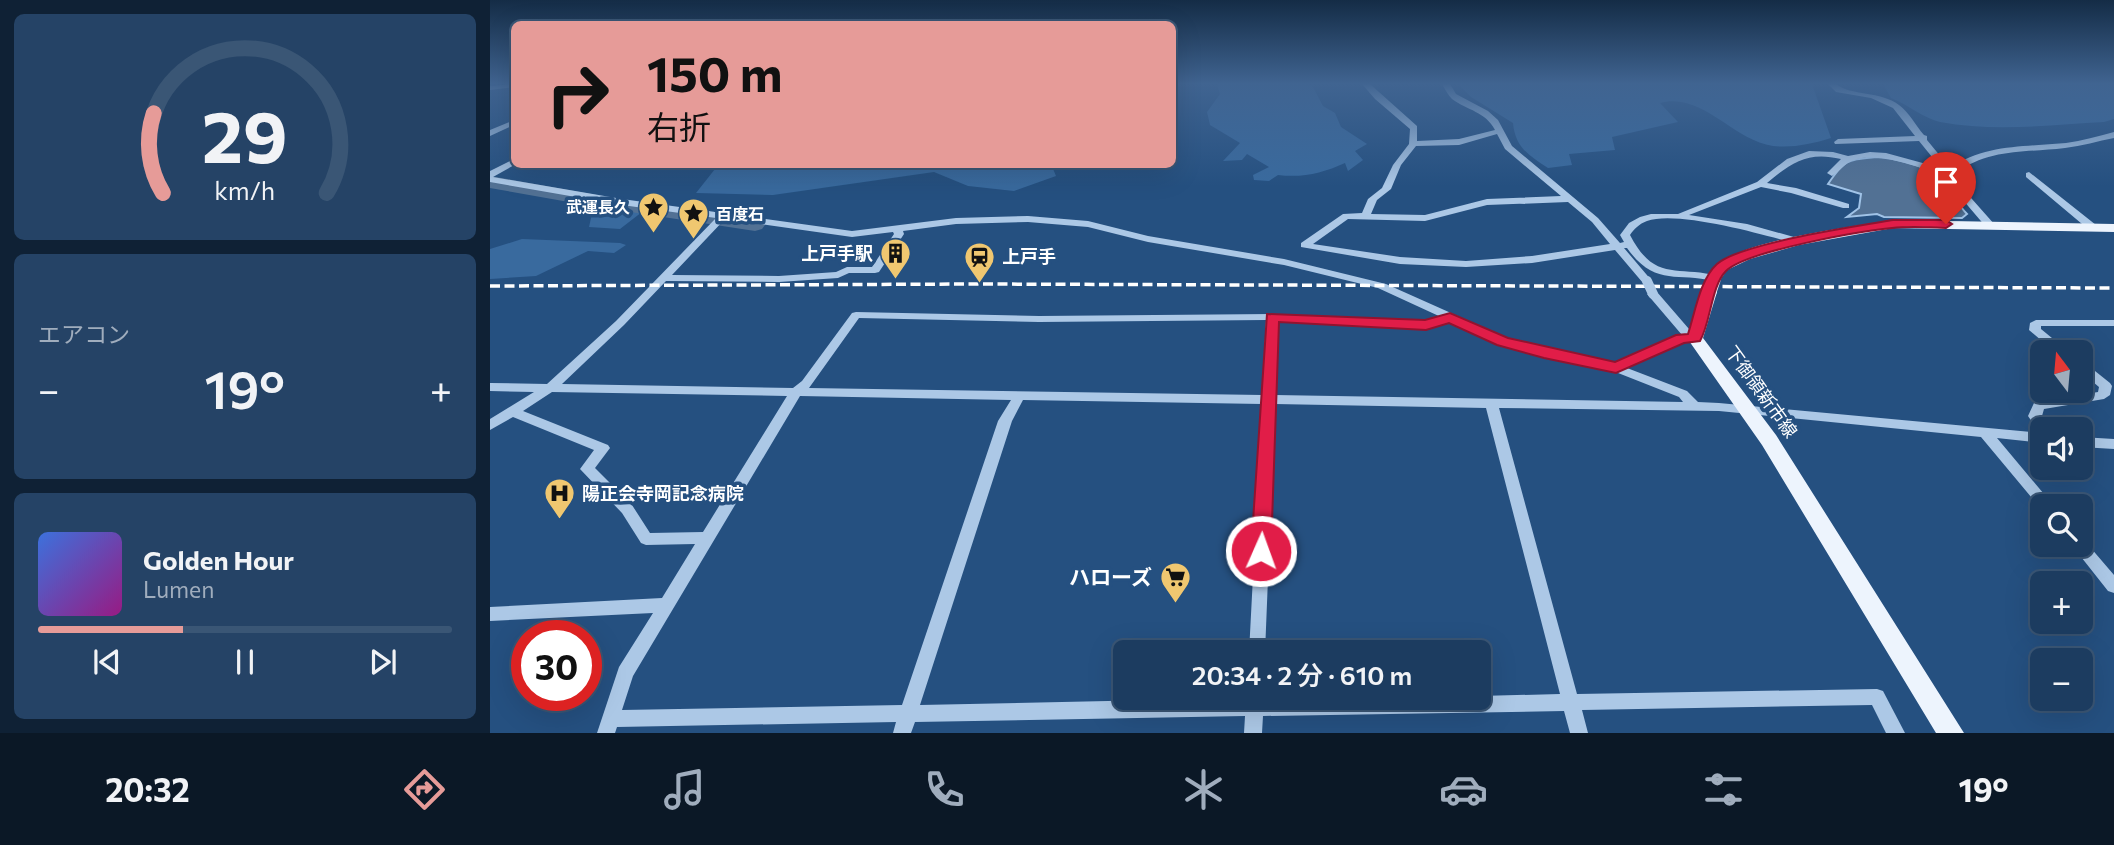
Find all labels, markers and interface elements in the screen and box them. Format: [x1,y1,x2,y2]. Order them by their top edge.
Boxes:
text: 150 m [647,42,782,102]
icon: right [532,49,623,140]
text: 29 [202,89,288,178]
text: 右折 [647,106,711,146]
pin [1916,152,1976,224]
icon: arrive [1927,163,1965,201]
text: km/h [215,175,275,205]
place icon: 武運長久 [636,190,670,234]
place label: 武運長久 [566,197,630,216]
place icon: 百度石 [676,197,710,241]
place label: 百度石 [716,204,764,223]
building icon: 上戸手駅 [879,237,913,281]
station icon: 上戸手 [962,240,996,284]
place label: 上戸手駅 [801,242,873,264]
place label: 上戸手 [1002,245,1056,267]
text: エアコン [38,320,130,348]
north arrow [2030,340,2093,402]
map controls [2030,340,2093,711]
street label: 下御領新市線 [1721,341,1802,442]
text: 19° [204,356,285,420]
text: − [38,365,60,412]
text: + [430,365,452,412]
button: sound [2030,417,2093,480]
hospital icon: 陽正会寺岡記念病院 [542,477,576,521]
place label: 陽正会寺岡記念病院 [582,482,744,504]
button: search [2030,494,2093,557]
position arrow [1224,514,1298,588]
text: Golden Hour [143,544,294,575]
supermarket icon: ハローズ [1158,561,1192,605]
place label: ハローズ [1069,564,1152,589]
button: + [2030,571,2093,634]
text: Lumen [143,575,214,603]
speed limit sign: 30 [511,620,602,711]
icon: previous [88,643,126,681]
icon: pause [226,643,264,681]
icon: next [364,643,402,681]
button: − [2030,648,2093,711]
text: 20:34 · 2 分 · 610 m [1192,659,1412,690]
icon: directions [400,765,449,814]
icon: music [660,765,709,814]
icon: phone [920,765,969,814]
icon: climate [1179,765,1228,814]
icon: car [1439,765,1488,814]
icon: filters [1699,765,1748,814]
text: 20:32 [105,769,190,809]
text: 19° [1958,769,2009,809]

